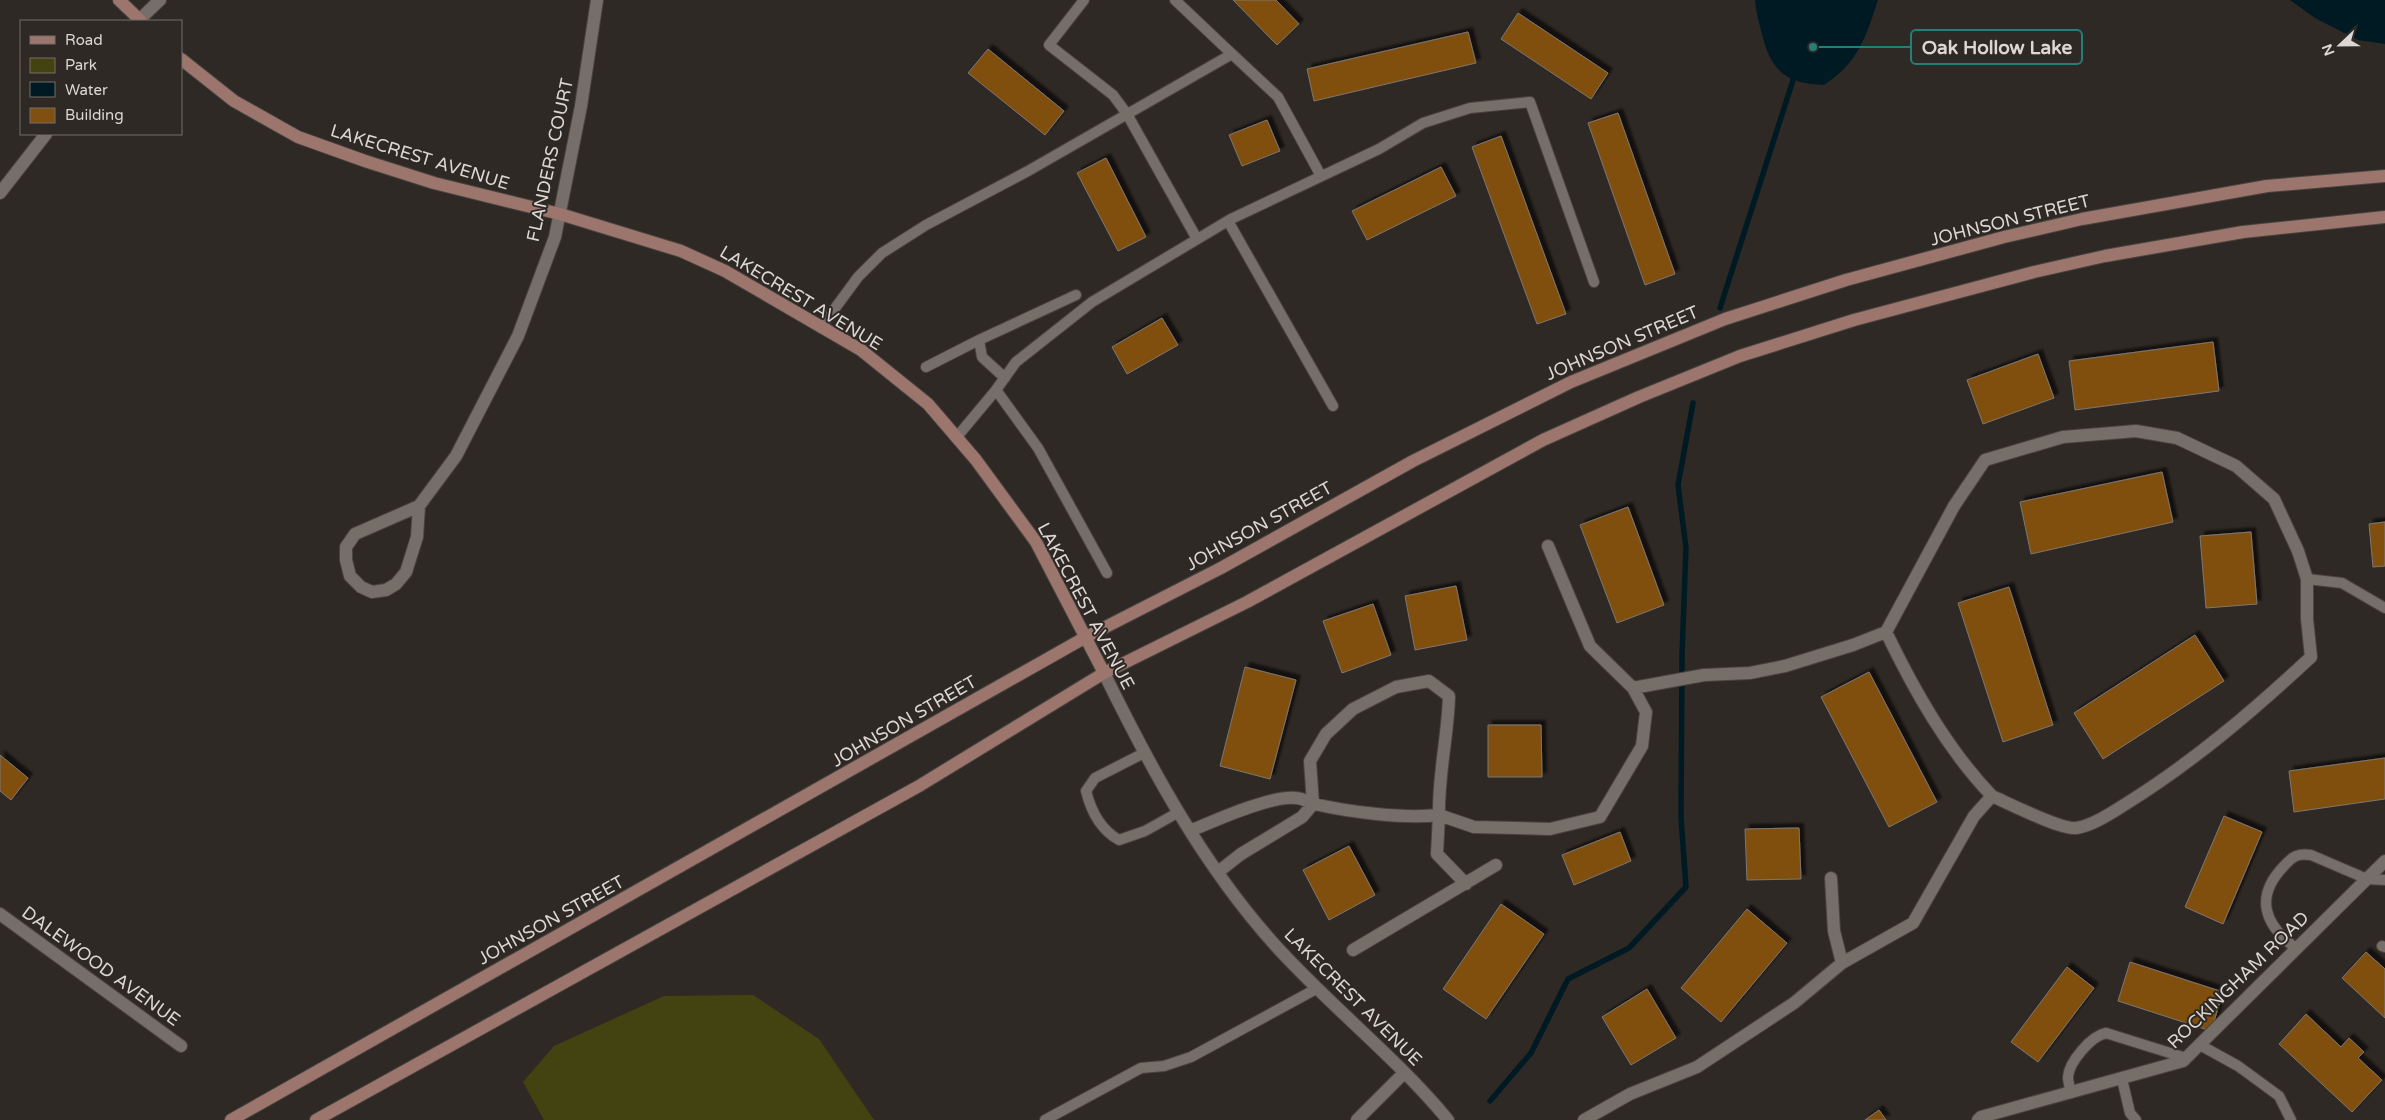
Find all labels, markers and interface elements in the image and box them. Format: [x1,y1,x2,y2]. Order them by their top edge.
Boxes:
legend [20,20,182,135]
north arrow [2315,20,2365,70]
callout: Oak Hollow Lake [1911,30,2082,64]
text: Road [65,31,103,49]
text: Oak Hollow Lake [1922,37,2072,59]
text: N [2318,41,2338,58]
text: Park [65,56,97,74]
street label: FLANDERS COURT [522,76,578,244]
text: Water [65,81,108,99]
text: Building [65,106,124,124]
street label: LAKECREST AVENUE [328,119,512,195]
street label: JOHNSON STREET [1928,189,2092,251]
street label: LAKECREST AVENUE [716,241,886,355]
street label: JOHNSON STREET [1542,301,1702,385]
street label: JOHNSON STREET [1182,477,1336,575]
street label: LAKECREST AVENUE [1033,519,1139,693]
street label: JOHNSON STREET [827,670,981,772]
street label: JOHNSON STREET [474,871,628,969]
street label: DALEWOOD AVENUE [18,901,184,1031]
street label: ROCKINGHAM ROAD [2163,907,2313,1053]
street label: LAKECREST AVENUE [1279,923,1427,1071]

